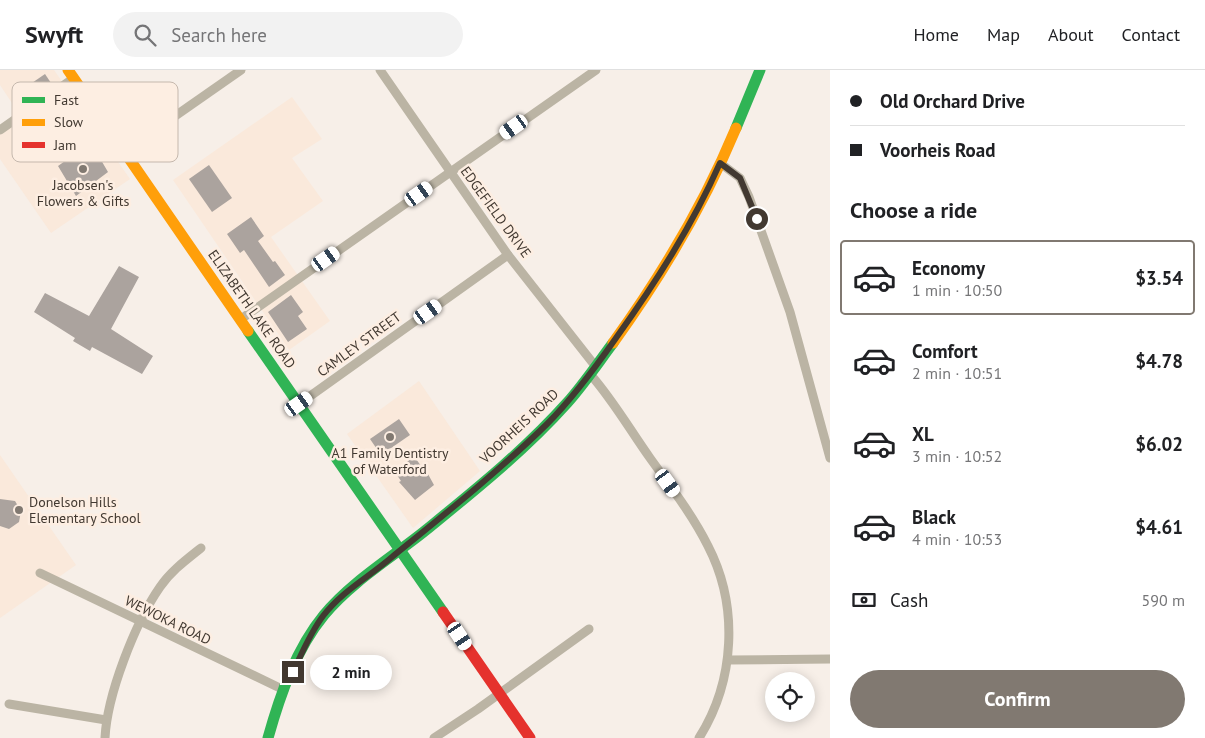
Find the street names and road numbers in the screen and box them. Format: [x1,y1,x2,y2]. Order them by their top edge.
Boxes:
street label: EDGEFIELD DRIVE [457,163,535,261]
street label: ELIZABETH LAKE ROAD [204,246,300,372]
street label: CAMLEY STREET [314,307,405,380]
street label: VOORHEIS ROAD [475,385,562,468]
street label: WEWOKA ROAD [122,591,214,649]

